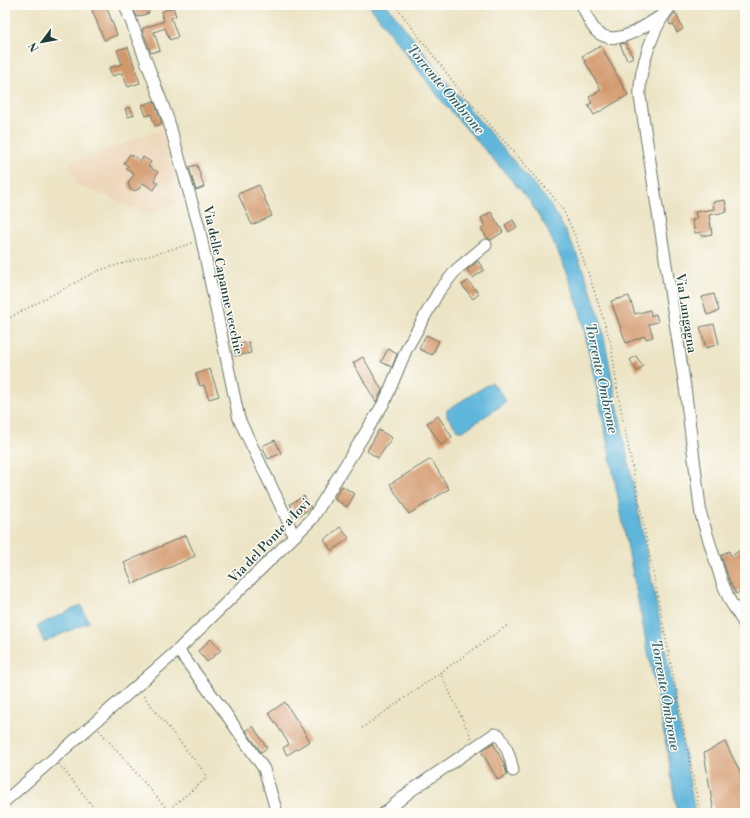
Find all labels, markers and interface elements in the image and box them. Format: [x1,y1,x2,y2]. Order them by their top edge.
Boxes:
north arrow [22,22,62,62]
text: N [26,39,43,54]
water label: Torrente Ombrone [402,41,488,139]
street label: Via delle Capanne vecchie [199,203,247,357]
street label: Via Lungagna [672,271,700,354]
water label: Torrente Ombrone [581,321,622,435]
street label: Via del Ponte a Iovi [225,495,314,587]
water label: Torrente Ombrone [646,638,684,752]

